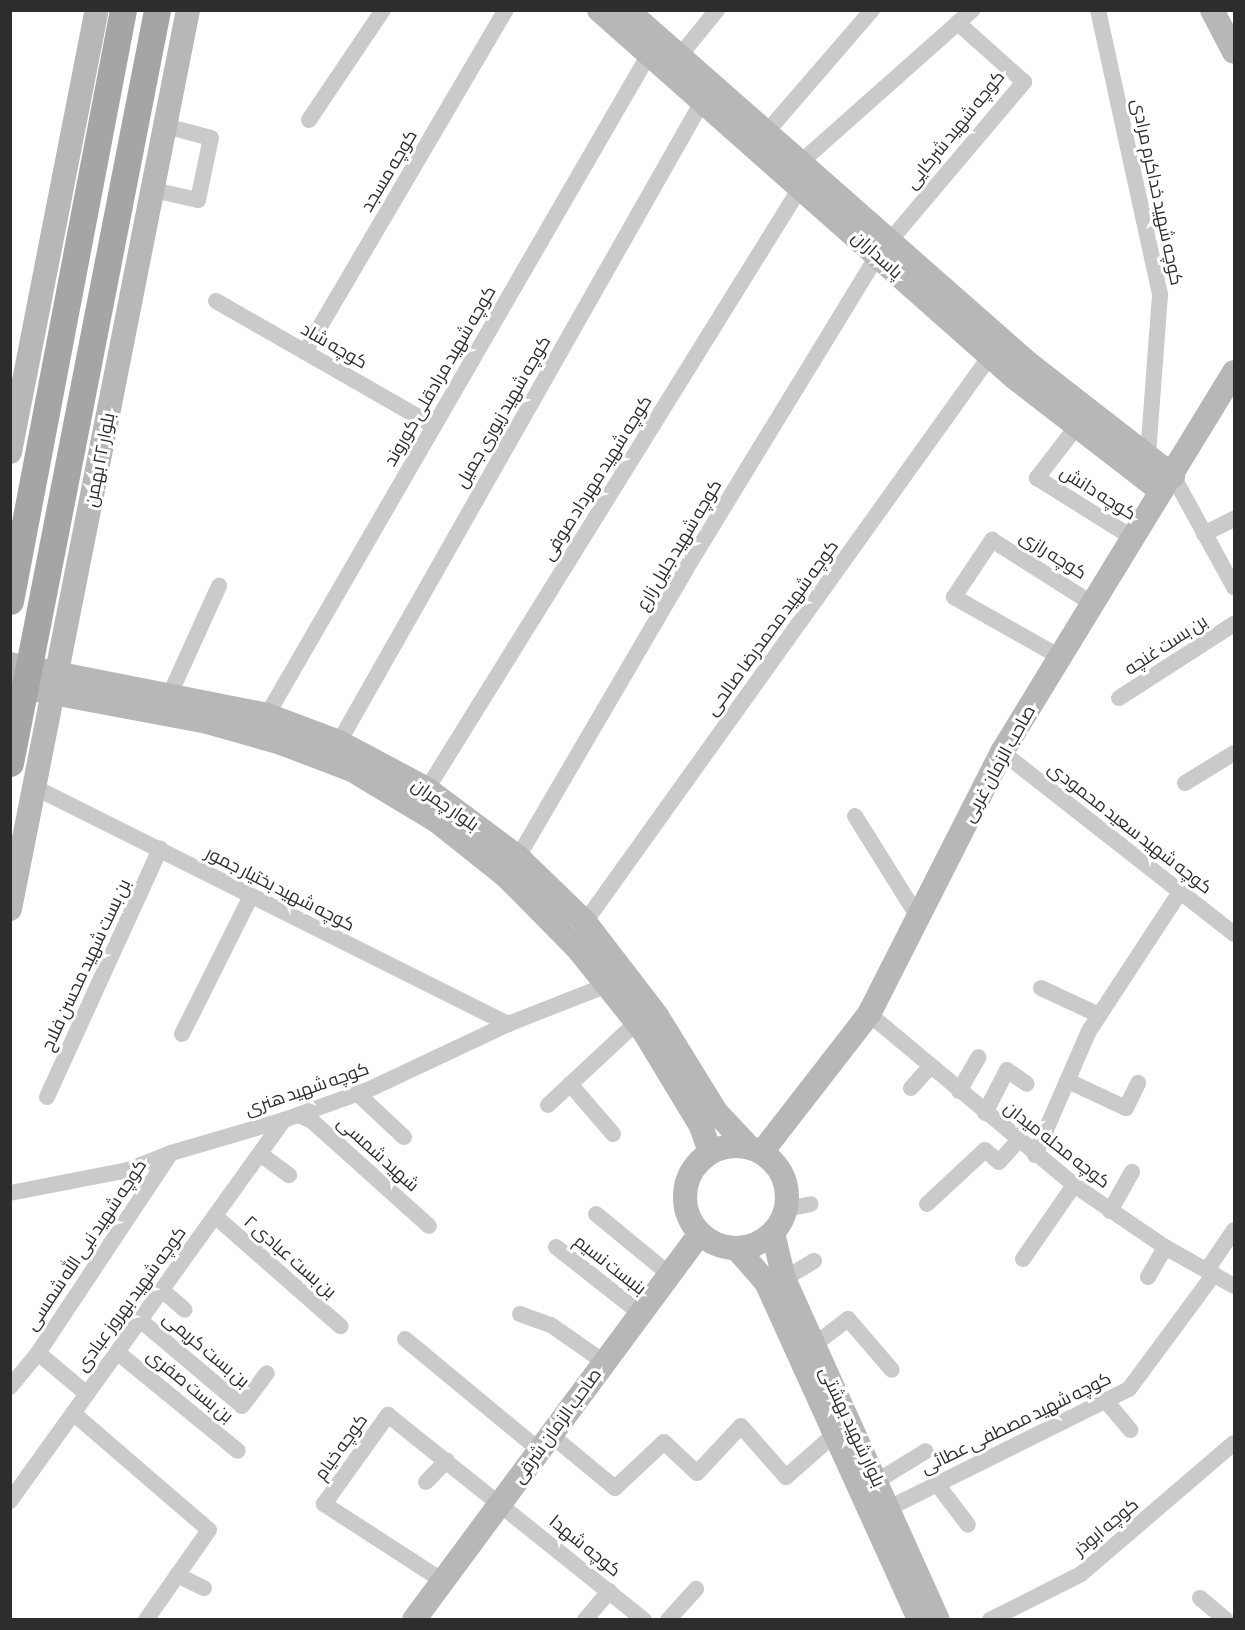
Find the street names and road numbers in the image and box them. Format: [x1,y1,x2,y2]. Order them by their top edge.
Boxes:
street label: کوچه شهید شرکایی [901,67,1009,193]
street label: کوچه شهید خداکرم مرادی [1127,97,1187,287]
street label: کوچه مسجد [356,126,422,216]
street label: پاسداران [847,227,907,283]
street label: کوچه شهید مرادقلی کوروند [379,282,501,470]
street label: کوچه شاد [297,318,371,374]
street label: کوچه شهید زیوری جمیل [451,332,555,492]
street label: کوچه شهید مهرداد صوفی [537,391,657,565]
street label: بلوار ۲۲ بهمن [80,411,120,509]
street label: کوچه دانش [1056,461,1140,525]
street label: کوچه شهید جلیل زارع [631,476,727,614]
street label: کوچه رازی [1015,526,1091,584]
street label: کوچه شهید محمدرضا صالحی [701,536,843,720]
street label: بن بست غنچه [1120,610,1212,680]
street label: صاحب الزمان غربی [958,702,1040,826]
street label: کوچه شهید سعید محمودی [1044,757,1216,899]
street label: بلوار چمران [407,774,483,836]
street label: کوچه شهید بختیار جمور [202,842,358,936]
street label: بن بست شهید محسن فلاح [37,875,135,1055]
street label: کوچه شهید هنری [242,1058,372,1120]
street label: کوچه محله میدان [1000,1097,1114,1193]
street label: شهید شمسی [333,1112,423,1196]
street label: کوچه شهید نبی الله شمسی [21,1155,151,1335]
street label: بن بست عبادی ۲ [239,1211,341,1303]
street label: کوچه شهید بهروز عبادی [71,1222,191,1376]
street label: بنبست نسیم [570,1230,650,1300]
street label: بن بست کریمی [158,1307,254,1393]
street label: بن بست صفری [142,1345,238,1427]
street label: بلوار شهید بهشتی [815,1363,889,1491]
street label: صاحب الزمان شرقی [508,1364,606,1488]
street label: کوچه شهید مصطفی عطائی [917,1367,1115,1479]
street label: کوچه خیام [310,1410,372,1484]
street label: کوچه ابوذر [1069,1494,1143,1560]
street label: کوچه شهدا [545,1511,625,1581]

